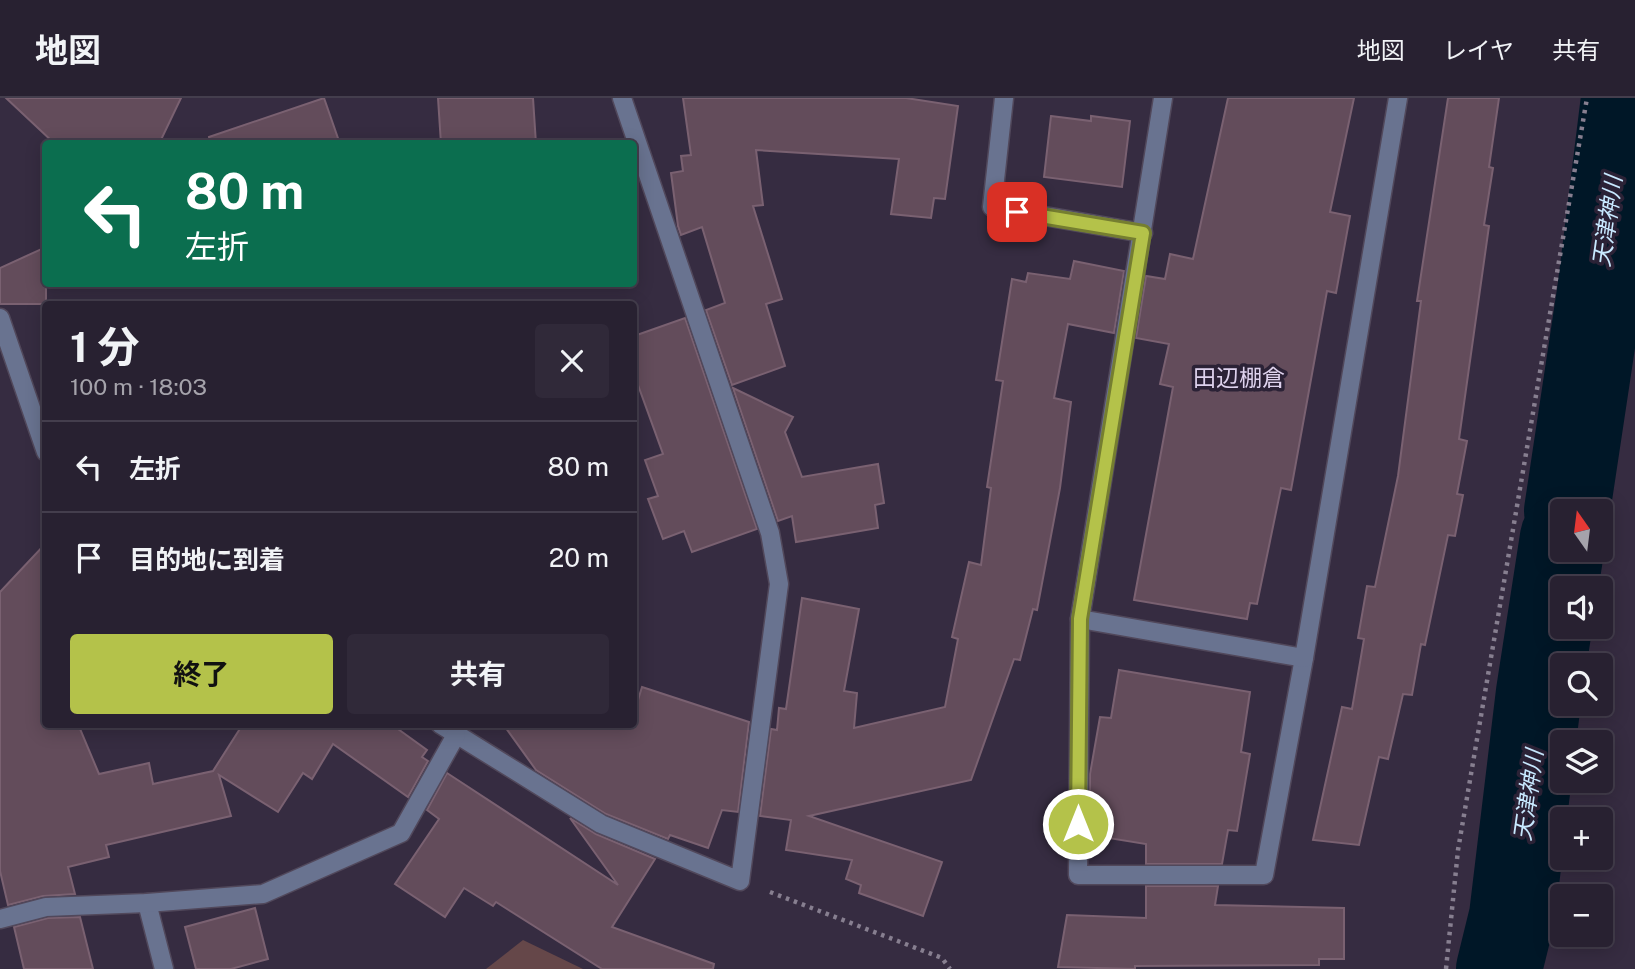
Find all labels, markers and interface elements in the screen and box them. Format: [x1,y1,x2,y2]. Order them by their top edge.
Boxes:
text: 地図 [35,31,101,69]
text: 地図 [1357,36,1405,64]
text: レイヤ [1443,36,1514,64]
text: 共有 [1552,36,1600,64]
text: 80 m [185,162,304,220]
icon: left [70,168,161,259]
water label: 天津神川 [1587,171,1627,268]
pin [987,182,1047,242]
icon: arrive [998,193,1036,231]
text: 左折 [185,228,249,265]
text: 1 分 [70,322,139,371]
button: close [535,324,609,398]
district label: 田辺棚倉 [1193,364,1285,391]
text: 100 m · 18:03 [70,373,207,400]
icon: left [70,448,108,486]
text: 80 m [548,451,609,482]
text: 左折 [129,453,181,484]
north arrow [1550,499,1614,562]
map controls [1550,499,1613,947]
icon: arrive [70,539,108,577]
text: 20 m [549,542,609,573]
text: 目的地に到着 [129,544,285,575]
button: sound [1550,576,1613,639]
button: 終了 [70,634,333,714]
button: 共有 [347,634,609,714]
button: search [1550,653,1613,716]
button: layers [1550,730,1613,793]
water label: 天津神川 [1508,745,1548,842]
position arrow [1041,787,1115,861]
button: + [1550,807,1613,870]
button: − [1550,884,1613,947]

